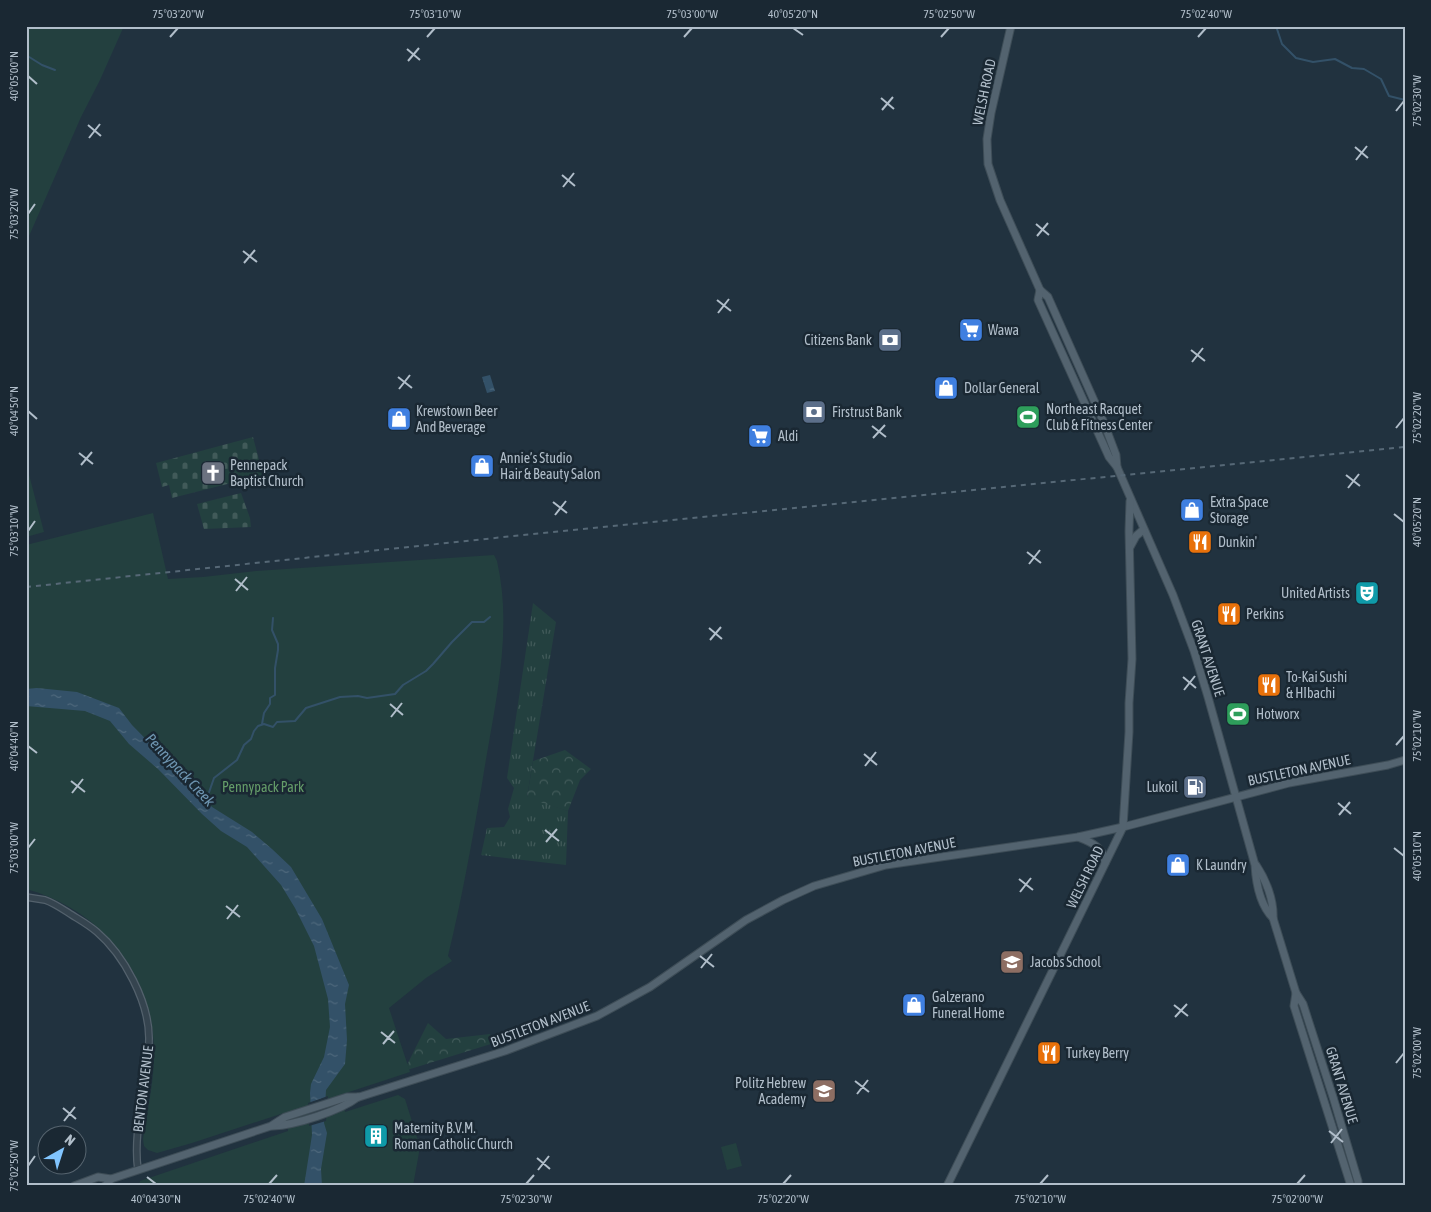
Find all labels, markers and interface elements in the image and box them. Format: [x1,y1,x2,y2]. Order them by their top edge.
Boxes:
text: 75°03'20"W [152,7,204,21]
text: 75°03'10"W [409,7,461,21]
text: 75°03'00"W [666,7,718,21]
text: 40°05'20"N [768,7,818,21]
text: 75°02'50"W [923,7,975,21]
text: 75°02'40"W [1180,7,1232,21]
text: 40°05'00"N [7,51,21,101]
street label: WELSH ROAD [969,57,999,127]
text: 75°02'30"W [1410,75,1424,127]
text: 75°03'20"W [7,188,21,240]
supermarket icon: Wawa [958,317,984,343]
place label: Wawa [988,322,1019,338]
bank icon: Citizens Bank [877,327,903,353]
place label: Citizens Bank [804,332,872,348]
shop icon: Dollar General [933,375,959,401]
place label: Dollar General [964,380,1040,396]
text: 40°04'50"N [7,386,21,436]
text: 75°02'20"W [1410,392,1424,444]
bank icon: Firstrust Bank [801,399,827,425]
place label: Northeast Racquet Club & Fitness Center [1046,401,1153,433]
place label: Krewstown Beer And Beverage [416,403,498,435]
place label: Firstrust Bank [832,404,902,420]
sports icon: Northeast Racquet Club & Fitness Center [1015,404,1041,430]
shop icon: Krewstown Beer And Beverage [386,406,412,432]
supermarket icon: Aldi [747,423,773,449]
place label: Aldi [778,428,798,444]
place label: Annie’s Studio Hair & Beauty Salon [500,450,600,482]
shop icon: Annie’s Studio Hair & Beauty Salon [469,453,495,479]
place label: Pennepack Baptist Church [230,457,304,489]
church icon: Pennepack Baptist Church [200,460,226,486]
place label: Extra Space Storage [1210,494,1269,526]
shop icon: Extra Space Storage [1179,497,1205,523]
text: 40°05'20"N [1410,497,1424,547]
text: 75°03'10"W [7,505,21,557]
restaurant icon: Dunkin' [1187,529,1213,555]
place label: Dunkin' [1218,534,1257,550]
theatre icon: United Artists [1354,580,1380,606]
place label: United Artists [1281,585,1350,601]
restaurant icon: Perkins [1216,601,1242,627]
place label: Perkins [1246,606,1284,622]
street label: GRANT AVENUE [1188,618,1228,698]
place label: To-Kai Sushi & HIbachi [1286,669,1347,701]
restaurant icon: To-Kai Sushi & HIbachi [1256,672,1282,698]
sports icon: Hotworx [1225,701,1251,727]
place label: Hotworx [1256,706,1300,722]
text: 75°02'10"W [1410,710,1424,762]
text: 40°04'40"N [7,721,21,771]
water label: Pennypack Creek [142,730,219,810]
street label: BUSTLETON AVENUE [1246,751,1352,789]
fuel station icon: Lukoil [1182,774,1208,800]
park label: Pennypack Park [222,779,304,795]
place label: Lukoil [1146,779,1178,795]
text: 75°03'00"W [7,822,21,874]
text: 40°05'10"N [1410,831,1424,881]
street label: BUSTLETON AVENUE [851,834,957,870]
street label: WELSH ROAD [1063,843,1107,911]
shop icon: K Laundry [1165,852,1191,878]
place label: K Laundry [1196,857,1247,873]
school or university icon: Jacobs School [999,949,1025,975]
place label: Jacobs School [1030,954,1101,970]
place label: Galzerano Funeral Home [932,989,1005,1021]
shop icon: Galzerano Funeral Home [901,992,927,1018]
street label: BUSTLETON AVENUE [488,998,592,1050]
text: 75°02'00"W [1410,1027,1424,1079]
restaurant icon: Turkey Berry [1036,1040,1062,1066]
street label: BENTON AVENUE [130,1045,156,1133]
place label: Turkey Berry [1066,1045,1129,1061]
street label: GRANT AVENUE [1323,1045,1361,1125]
place label: Politz Hebrew Academy [735,1075,807,1107]
school or university icon: Politz Hebrew Academy [811,1078,837,1104]
place label: Maternity B.V.M. Roman Catholic Church [394,1120,513,1152]
building icon: Maternity B.V.M. Roman Catholic Church [363,1123,389,1149]
north arrow [38,1124,88,1174]
text: N [62,1131,78,1149]
text: 75°02'50"W [7,1140,21,1192]
text: 40°04'30"N [131,1192,181,1206]
text: 75°02'40"W [243,1192,295,1206]
text: 75°02'30"W [500,1192,552,1206]
text: 75°02'20"W [757,1192,809,1206]
text: 75°02'10"W [1014,1192,1066,1206]
text: 75°02'00"W [1271,1192,1323,1206]

